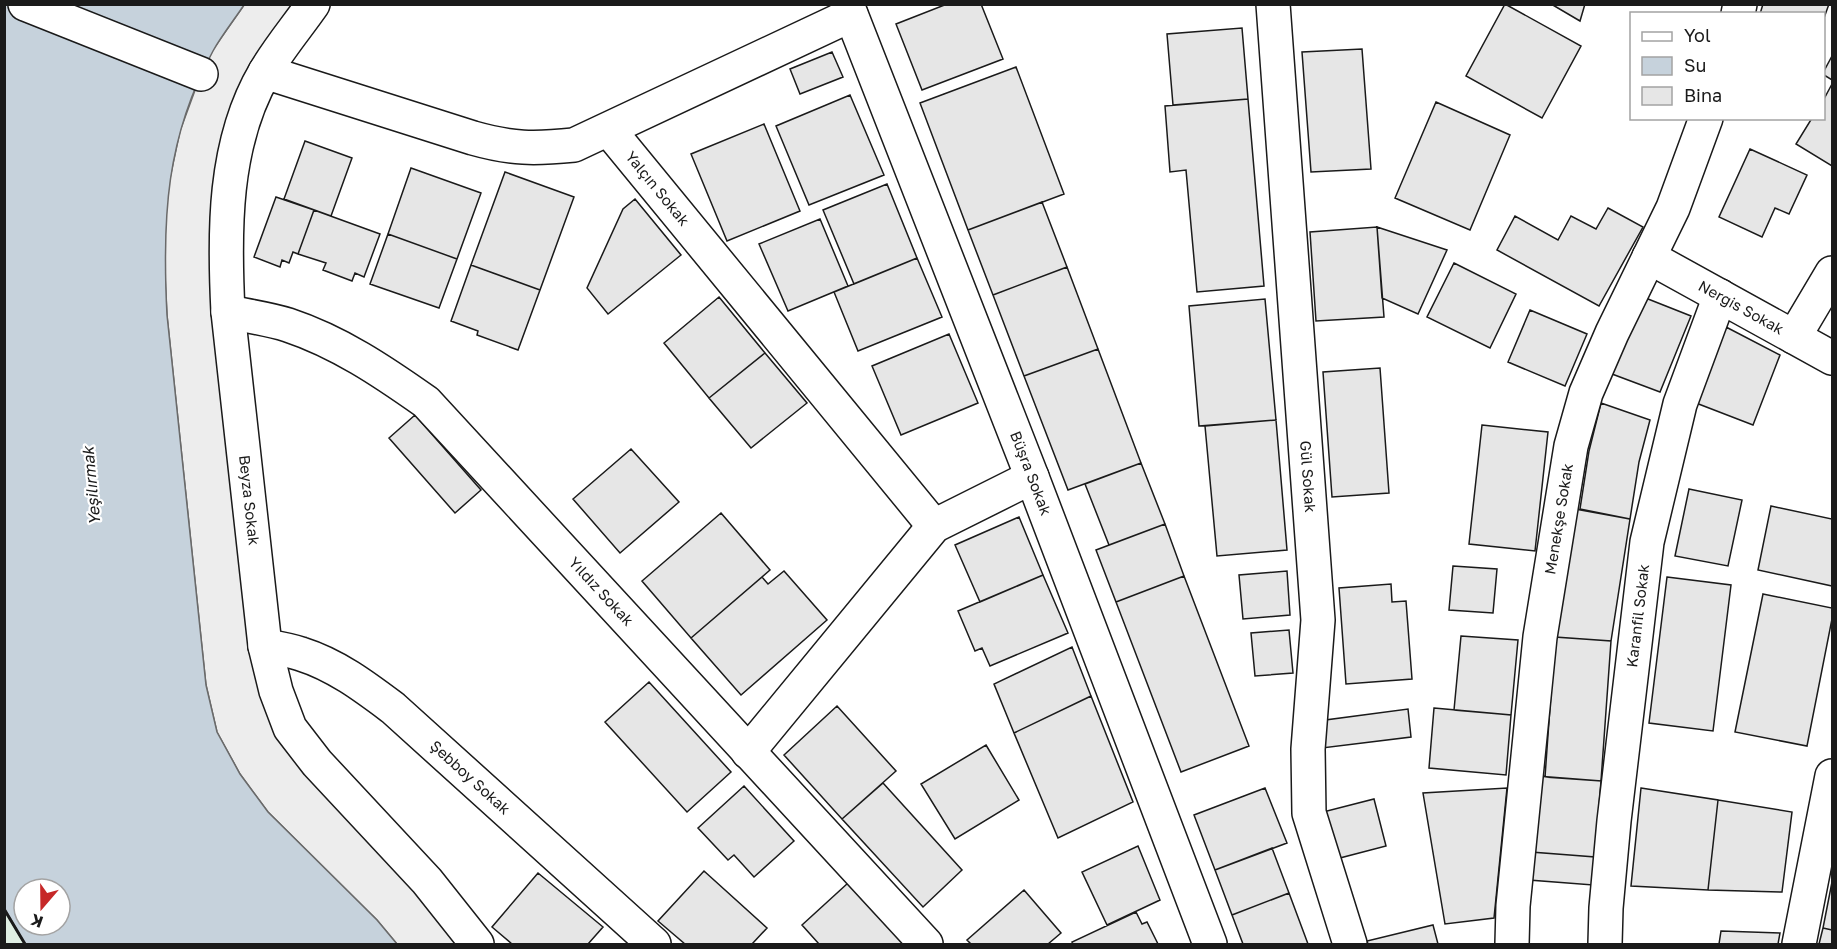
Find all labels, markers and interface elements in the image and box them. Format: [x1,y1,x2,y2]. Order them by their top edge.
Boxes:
legend [1630,12,1825,120]
text: Yol [1684,24,1711,46]
text: Su [1684,54,1706,76]
text: Bina [1684,84,1722,106]
street label: Yalçın Sokak [622,147,694,229]
street label: Nergis Sokak [1696,276,1788,338]
street label: Büşra Sokak [1007,428,1056,518]
street label: Gül Sokak [1297,440,1320,514]
water label: Yeşilırmak [77,444,104,526]
street label: Beyza Sokak [236,454,264,547]
street label: Menekşe Sokak [1540,461,1576,576]
street label: Yıldız Sokak [566,553,638,629]
street label: Karanfil Sokak [1622,562,1652,668]
street label: Şebboy Sokak [427,736,515,818]
north arrow [12,877,72,937]
text: K [28,910,46,932]

